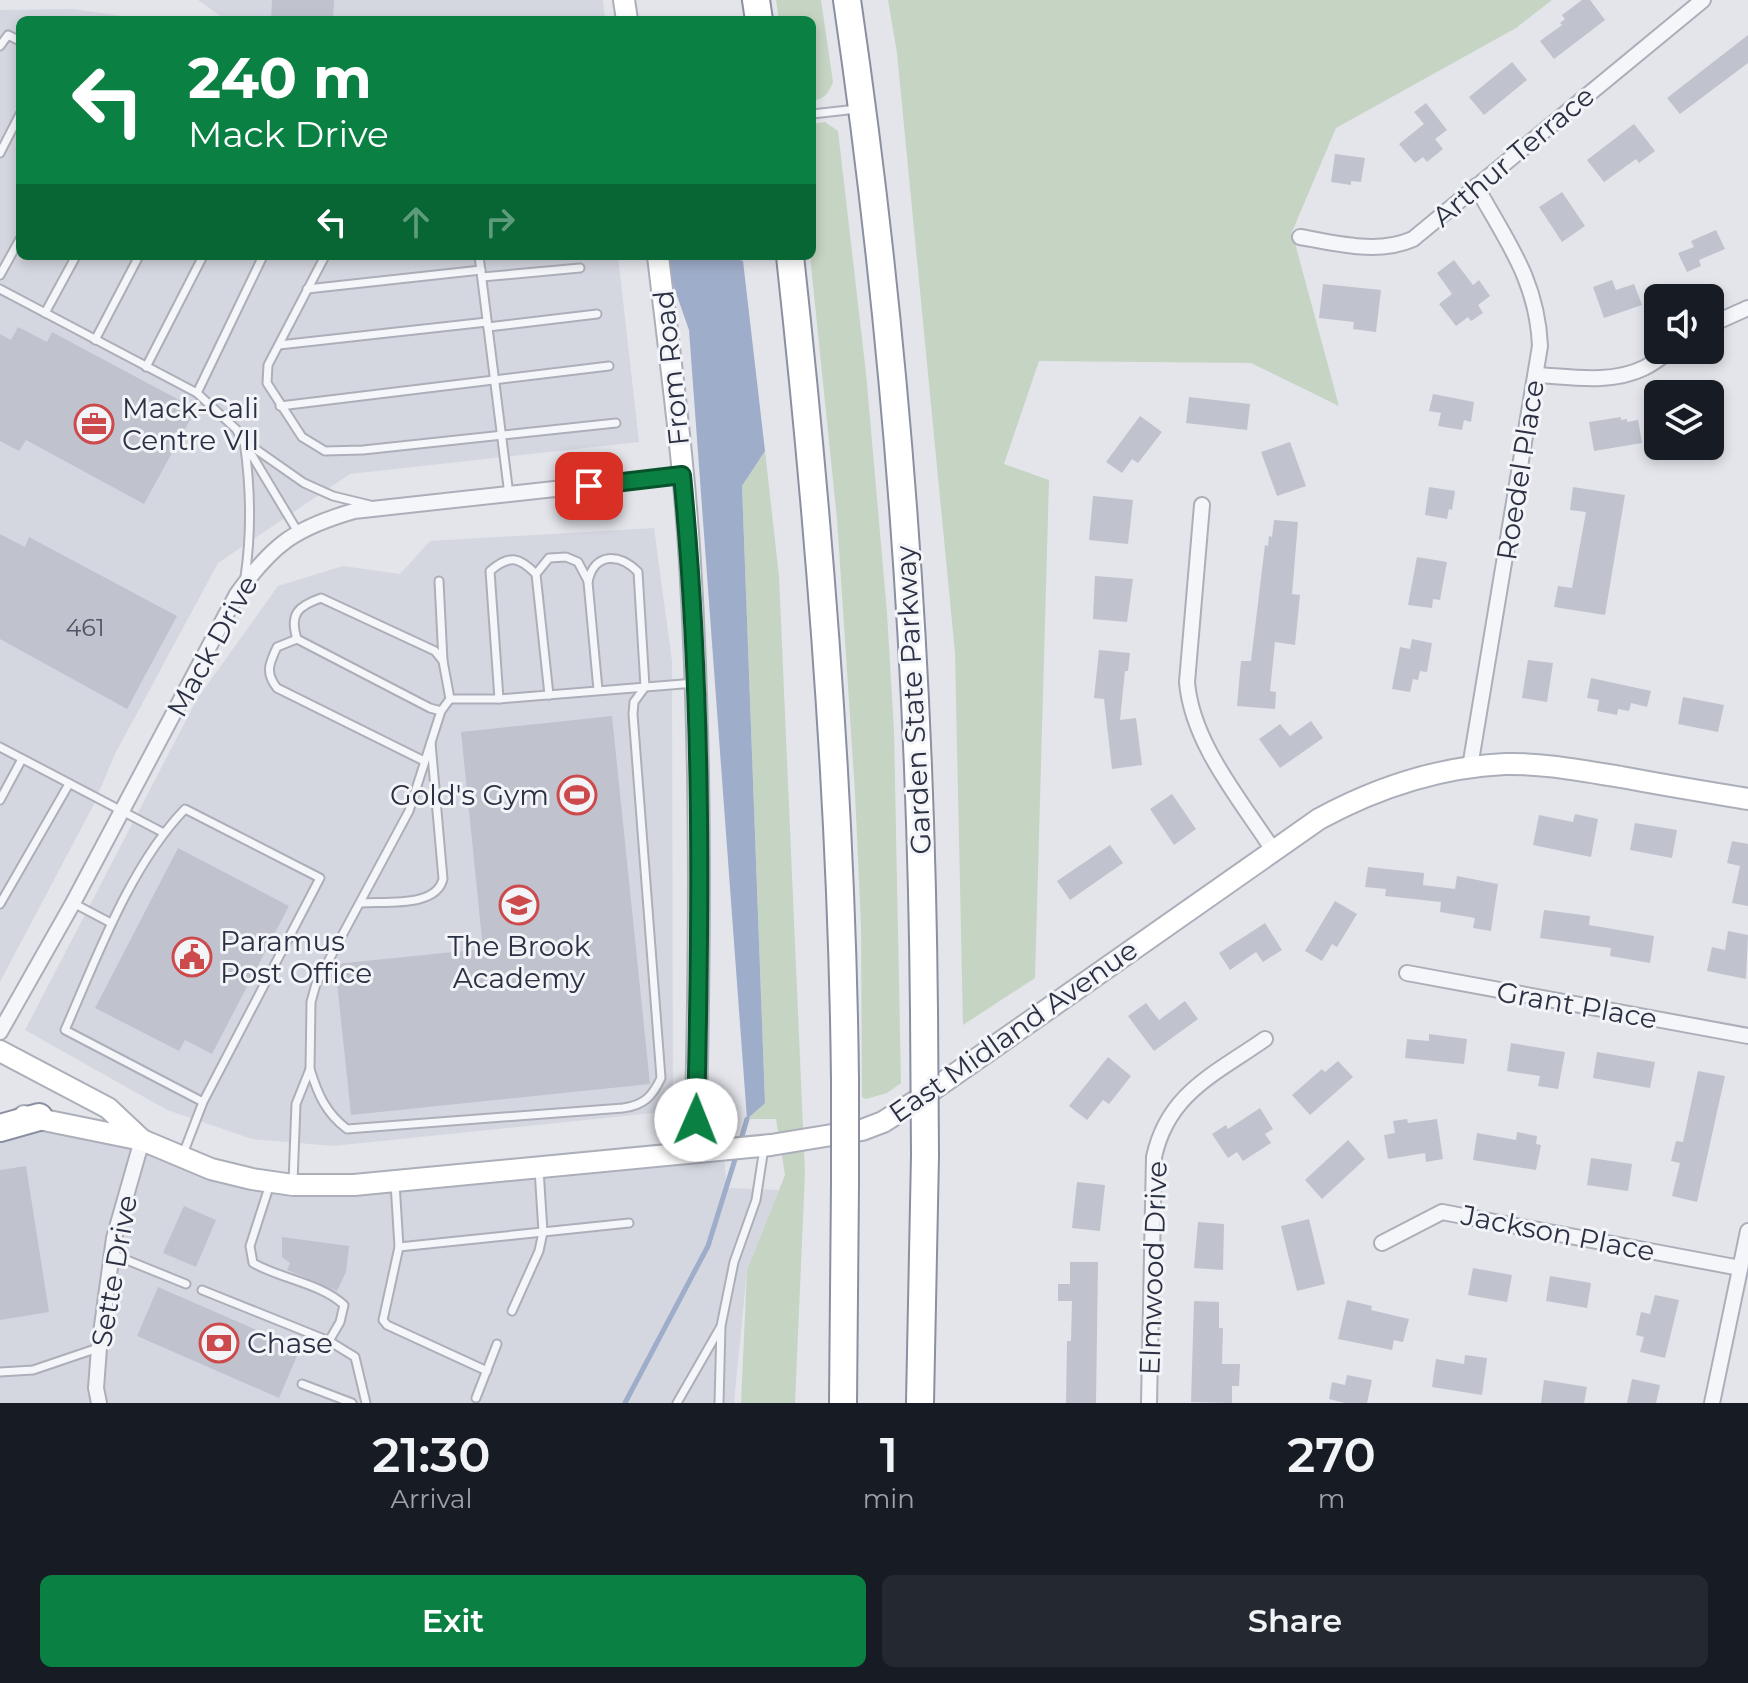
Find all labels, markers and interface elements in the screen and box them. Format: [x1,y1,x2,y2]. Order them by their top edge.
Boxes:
text: 240 m [188,44,372,112]
icon: left [56,48,160,152]
street label: Arthur Terrace [1425,78,1601,234]
text: Mack Drive [188,112,389,156]
icon: left [310,200,354,244]
icon: ahead [394,200,438,244]
icon: right [478,200,522,244]
map controls [1644,284,1724,460]
button: sound [1644,284,1724,364]
street label: From Road [646,289,696,447]
street label: Roedel Place [1489,377,1551,563]
button: layers [1644,380,1724,460]
place label: Mack-Cali Centre VII [122,391,260,457]
office icon: Mack-Cali Centre VII [73,403,115,445]
pin [555,452,623,520]
icon: arrive [567,464,611,508]
street label: Garden State Parkway [888,544,938,855]
street label: Mack Drive [159,569,265,723]
house number: 461 [65,613,105,642]
sports icon: Gold's Gym [556,774,598,816]
place label: Gold's Gym [390,778,549,812]
school or university icon: The Brook Academy [498,884,540,926]
place label: Paramus Post Office [220,924,372,990]
place label: The Brook Academy [447,929,591,995]
street label: East Midland Avenue [882,932,1144,1130]
public building icon: Paramus Post Office [171,936,213,978]
street label: Grant Place [1494,974,1660,1036]
position arrow [654,1078,738,1162]
street label: Elmwood Drive [1132,1160,1174,1376]
street label: Sette Drive [84,1192,144,1350]
street label: Jackson Place [1457,1197,1658,1268]
bank icon: Chase [198,1322,240,1364]
place label: Chase [247,1326,333,1360]
text: 21:30 [372,1426,490,1484]
text: 1 [880,1426,898,1484]
text: 270 [1287,1426,1376,1484]
text: Arrival [390,1483,472,1515]
text: min [863,1483,915,1515]
text: m [1318,1483,1345,1515]
button: Exit [40,1575,866,1667]
button: Share [882,1575,1708,1667]

